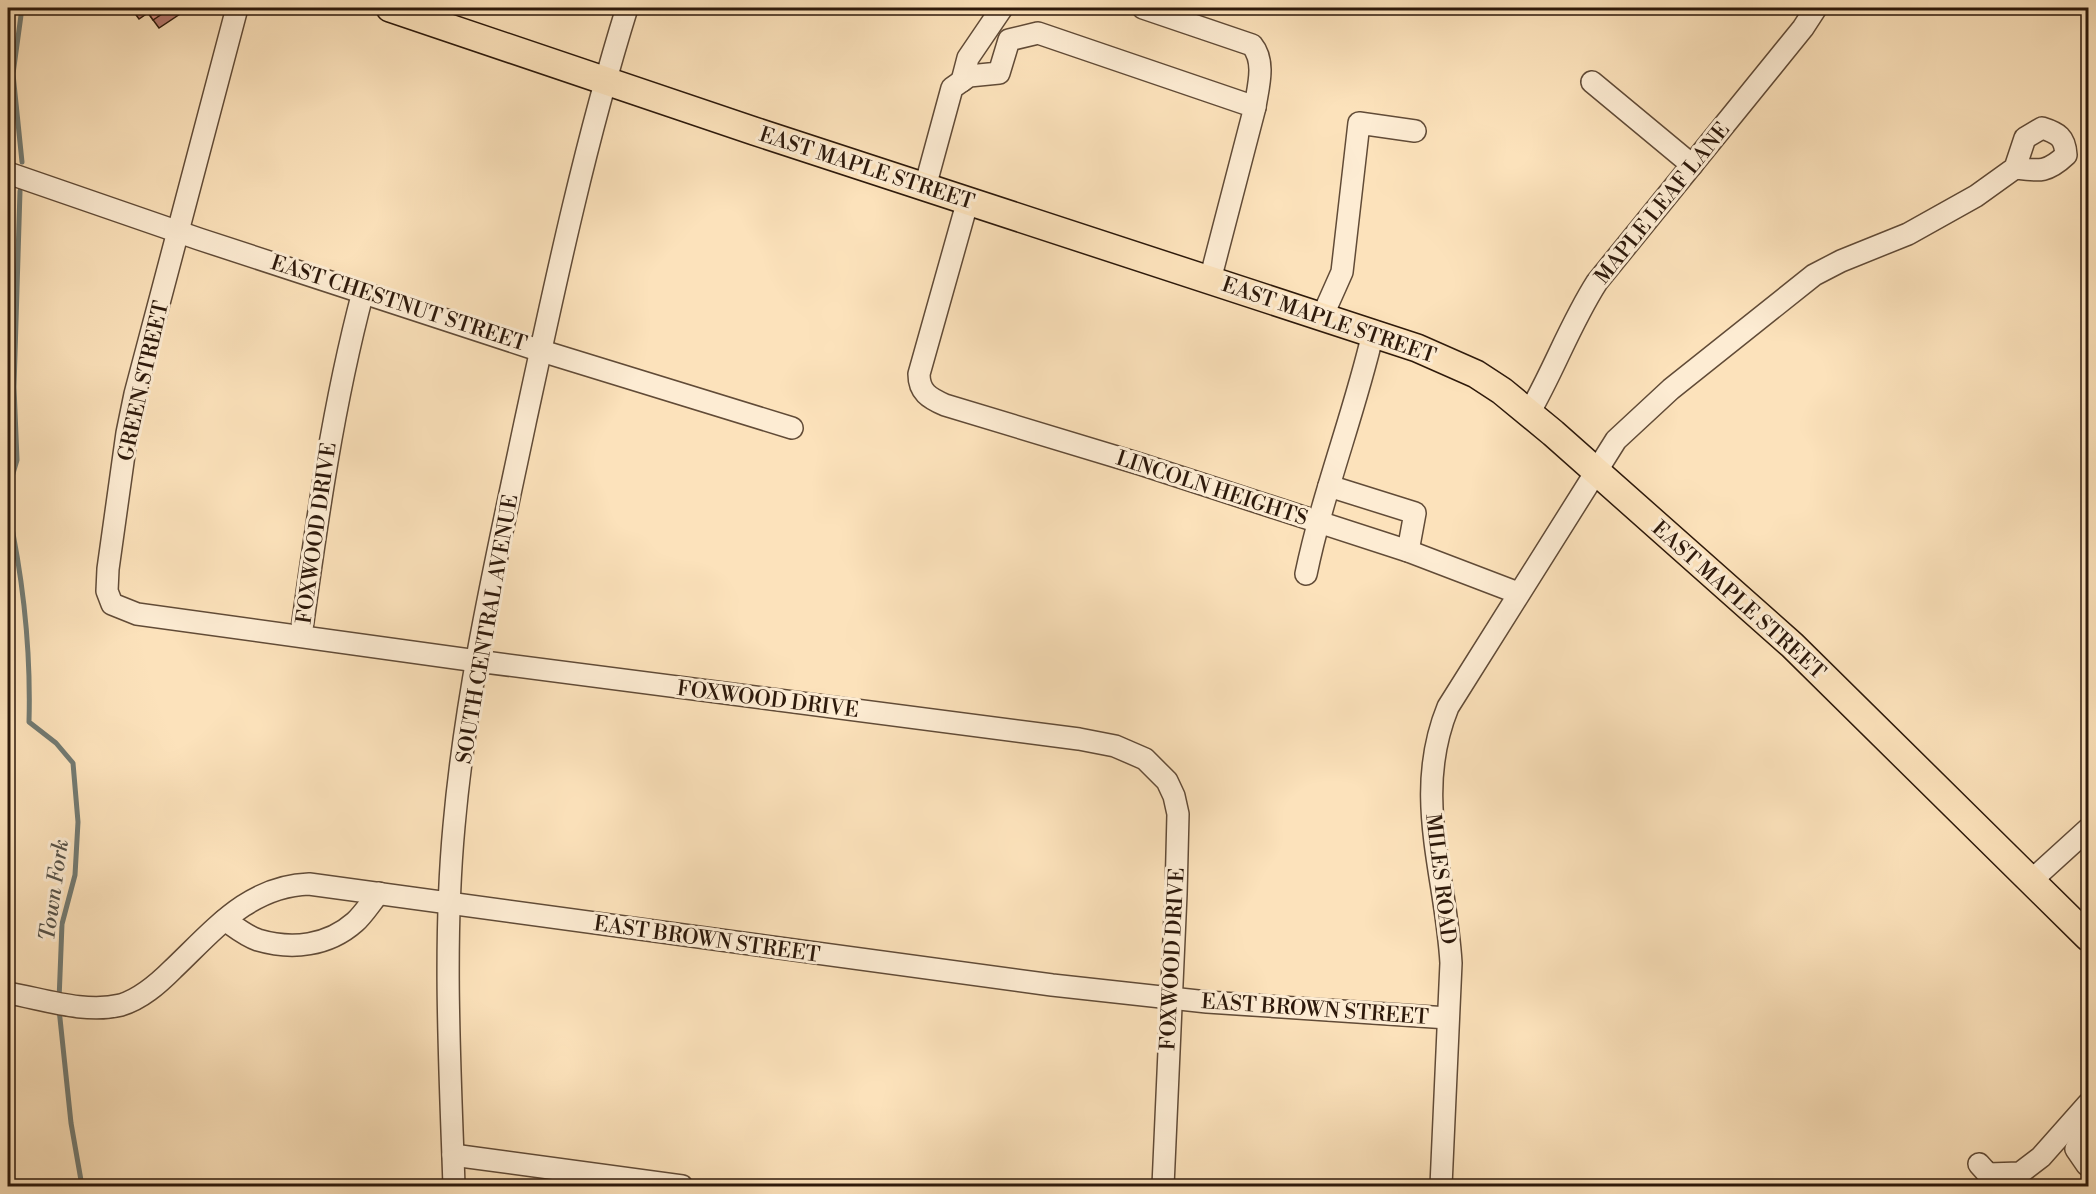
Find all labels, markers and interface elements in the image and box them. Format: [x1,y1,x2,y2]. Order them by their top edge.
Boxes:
street label: MAPLE LEAF LANE [1590,118,1736,290]
street label: EAST MAPLE STREET [756,122,978,216]
street label: EAST CHESTNUT STREET [267,250,530,358]
street label: EAST MAPLE STREET [1218,272,1439,370]
street label: GREEN STREET [113,298,175,464]
street label: FOXWOOD DRIVE [291,441,343,626]
street label: LINCOLN HEIGHTS [1112,446,1311,532]
street label: SOUTH CENTRAL AVENUE [451,492,525,766]
street label: EAST MAPLE STREET [1646,516,1831,686]
street label: FOXWOOD DRIVE [675,676,860,724]
street label: MILES ROAD [1419,812,1461,946]
water label: Town Fork [34,837,75,943]
street label: FOXWOOD DRIVE [1155,867,1191,1051]
street label: EAST BROWN STREET [592,911,822,969]
street label: EAST BROWN STREET [1200,989,1430,1031]

